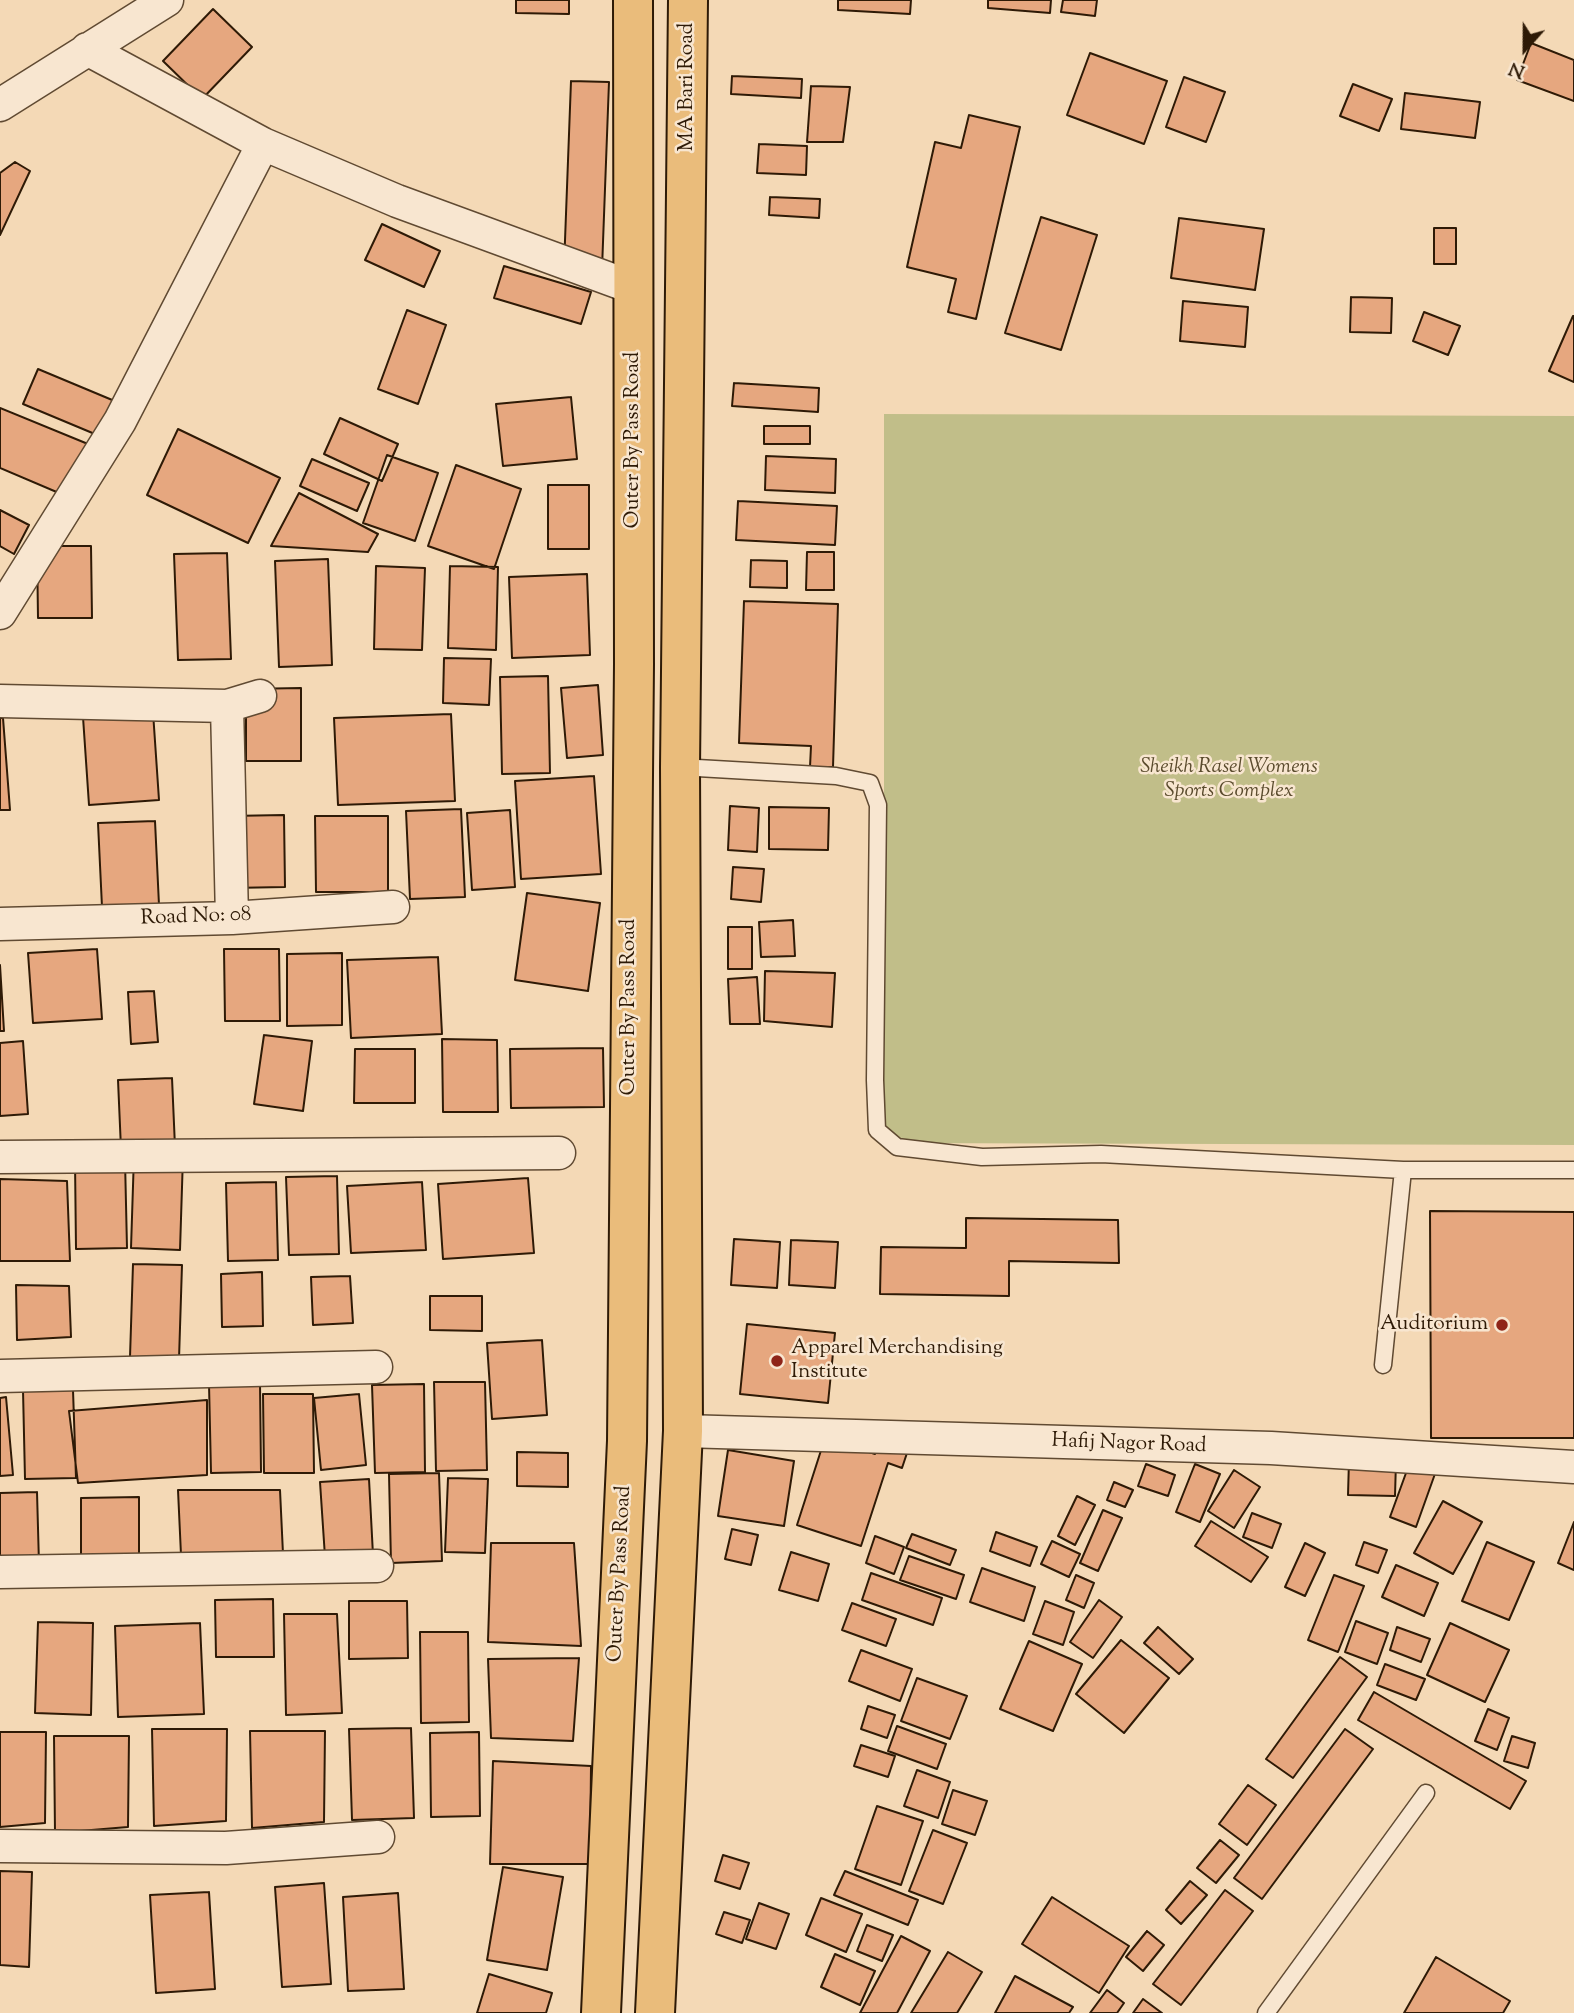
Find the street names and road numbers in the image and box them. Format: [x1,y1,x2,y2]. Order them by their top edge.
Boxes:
street label: MA Bari Road [675,23,701,151]
street label: Outer By Pass Road [621,352,647,528]
street label: Road No: 08 [140,903,252,933]
street label: Outer By Pass Road [617,919,643,1095]
street label: Hafij Nagor Road [1051,1430,1207,1460]
street label: Outer By Pass Road [604,1485,638,1663]

